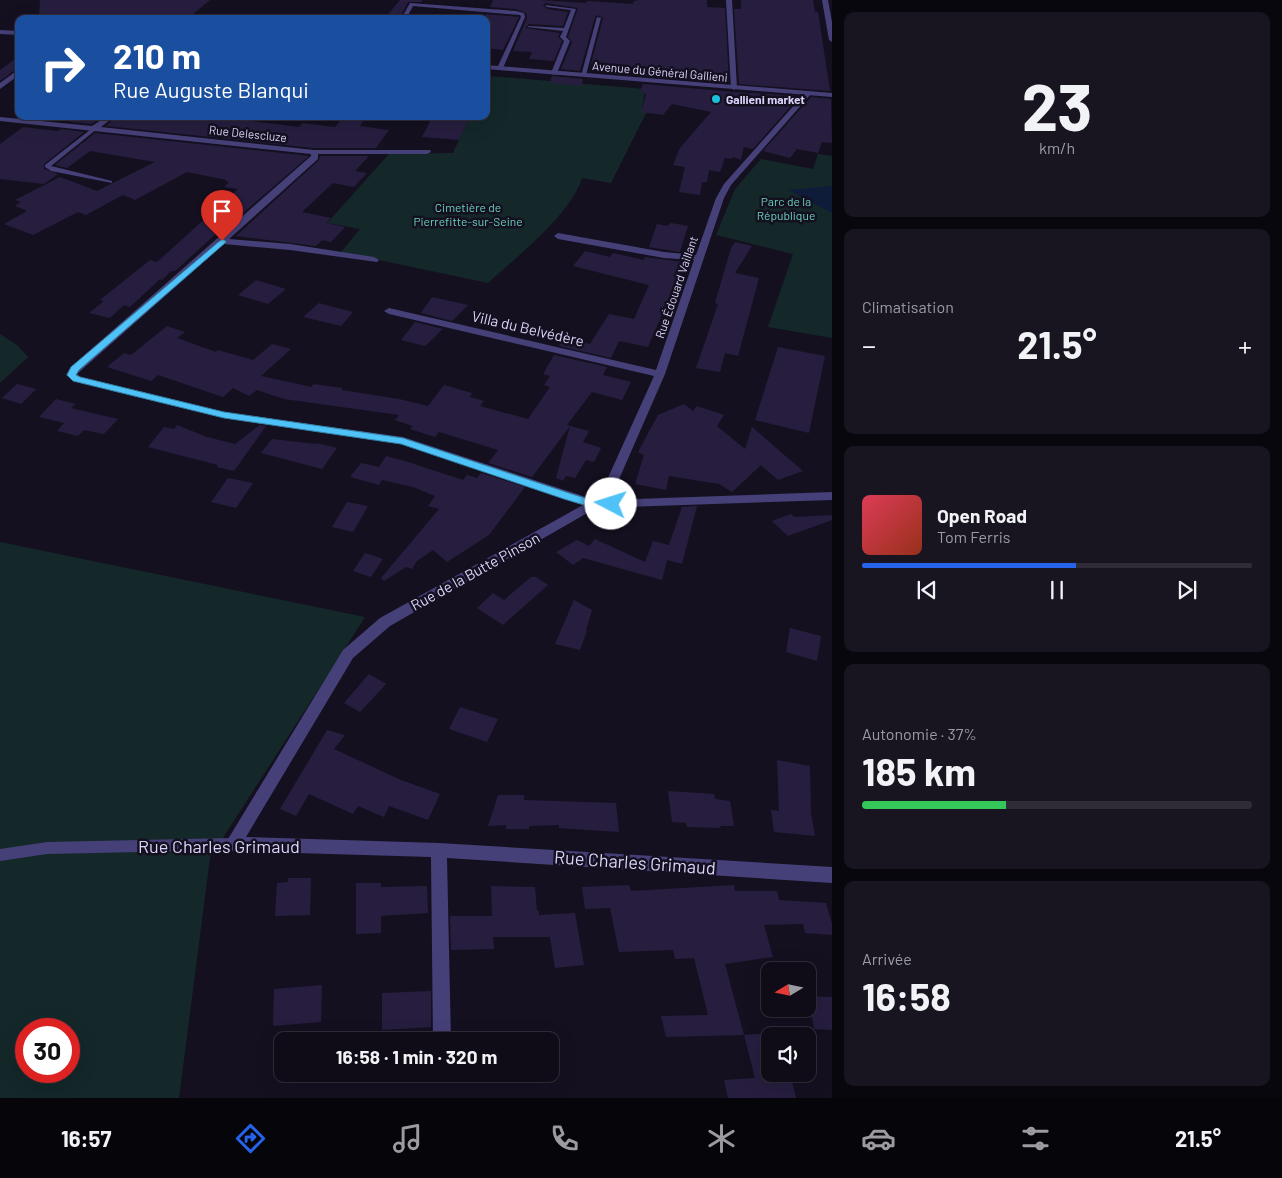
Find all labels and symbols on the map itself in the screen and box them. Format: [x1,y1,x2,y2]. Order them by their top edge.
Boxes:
street label: Avenue du Général Gallieni [592,58,728,84]
place label: Gallieni market [726,92,805,106]
marker: Gallieni market [710,93,722,105]
street label: Rue Delescluze [208,122,288,144]
pin [201,190,243,241]
park label: Parc de la République [757,194,815,222]
park label: Cimetière de Pierrefitte-sur-Seine [413,200,523,228]
street label: Rue Édouard Vaillant [652,234,700,340]
street label: Villa du Belvédère [470,306,586,350]
position arrow [584,477,636,529]
street label: Rue de la Butte Pinson [407,528,543,614]
street label: Rue Charles Grimaud [138,835,300,857]
street label: Rue Charles Grimaud [554,845,716,879]
north arrow [761,962,816,1018]
speed limit sign: 30 [15,1018,80,1083]

